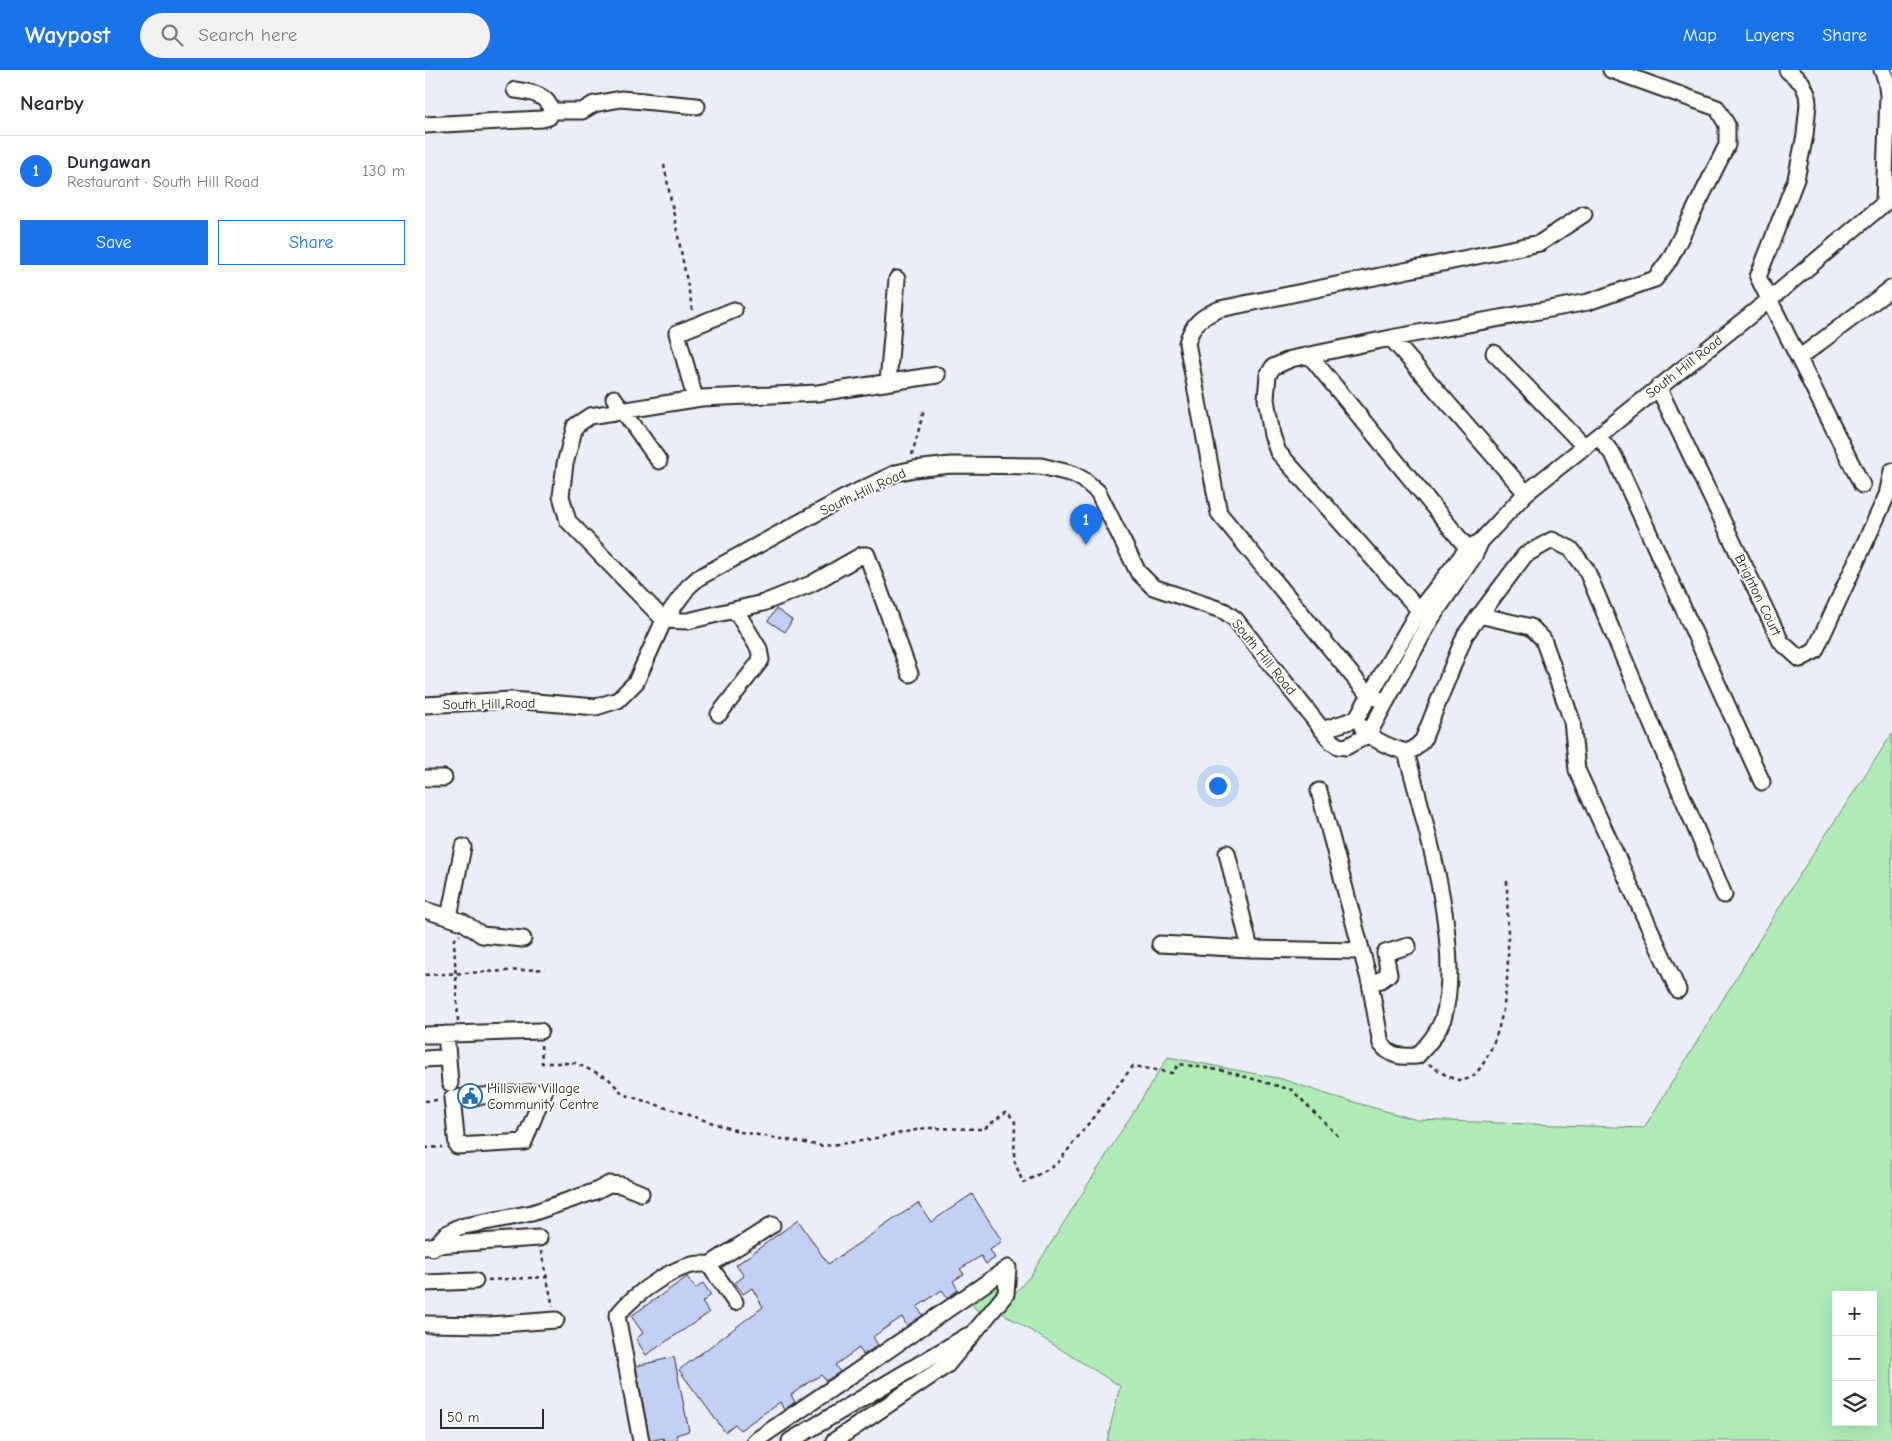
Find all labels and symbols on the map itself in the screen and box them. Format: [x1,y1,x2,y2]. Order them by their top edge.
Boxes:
street label: South Hill Road [1642,332,1726,402]
street label: South Hill Road [817,465,909,519]
pin: 1 [1070,504,1102,545]
street label: Brighton Court [1731,552,1785,639]
street label: South Hill Road [1228,616,1300,698]
street label: South Hill Road [442,695,536,713]
your location [1205,773,1231,799]
place label: Hillsview Village Community Centre [487,1080,599,1113]
public building icon: Hillsview Village Community Centre [457,1083,483,1109]
scale bar [440,1406,544,1429]

